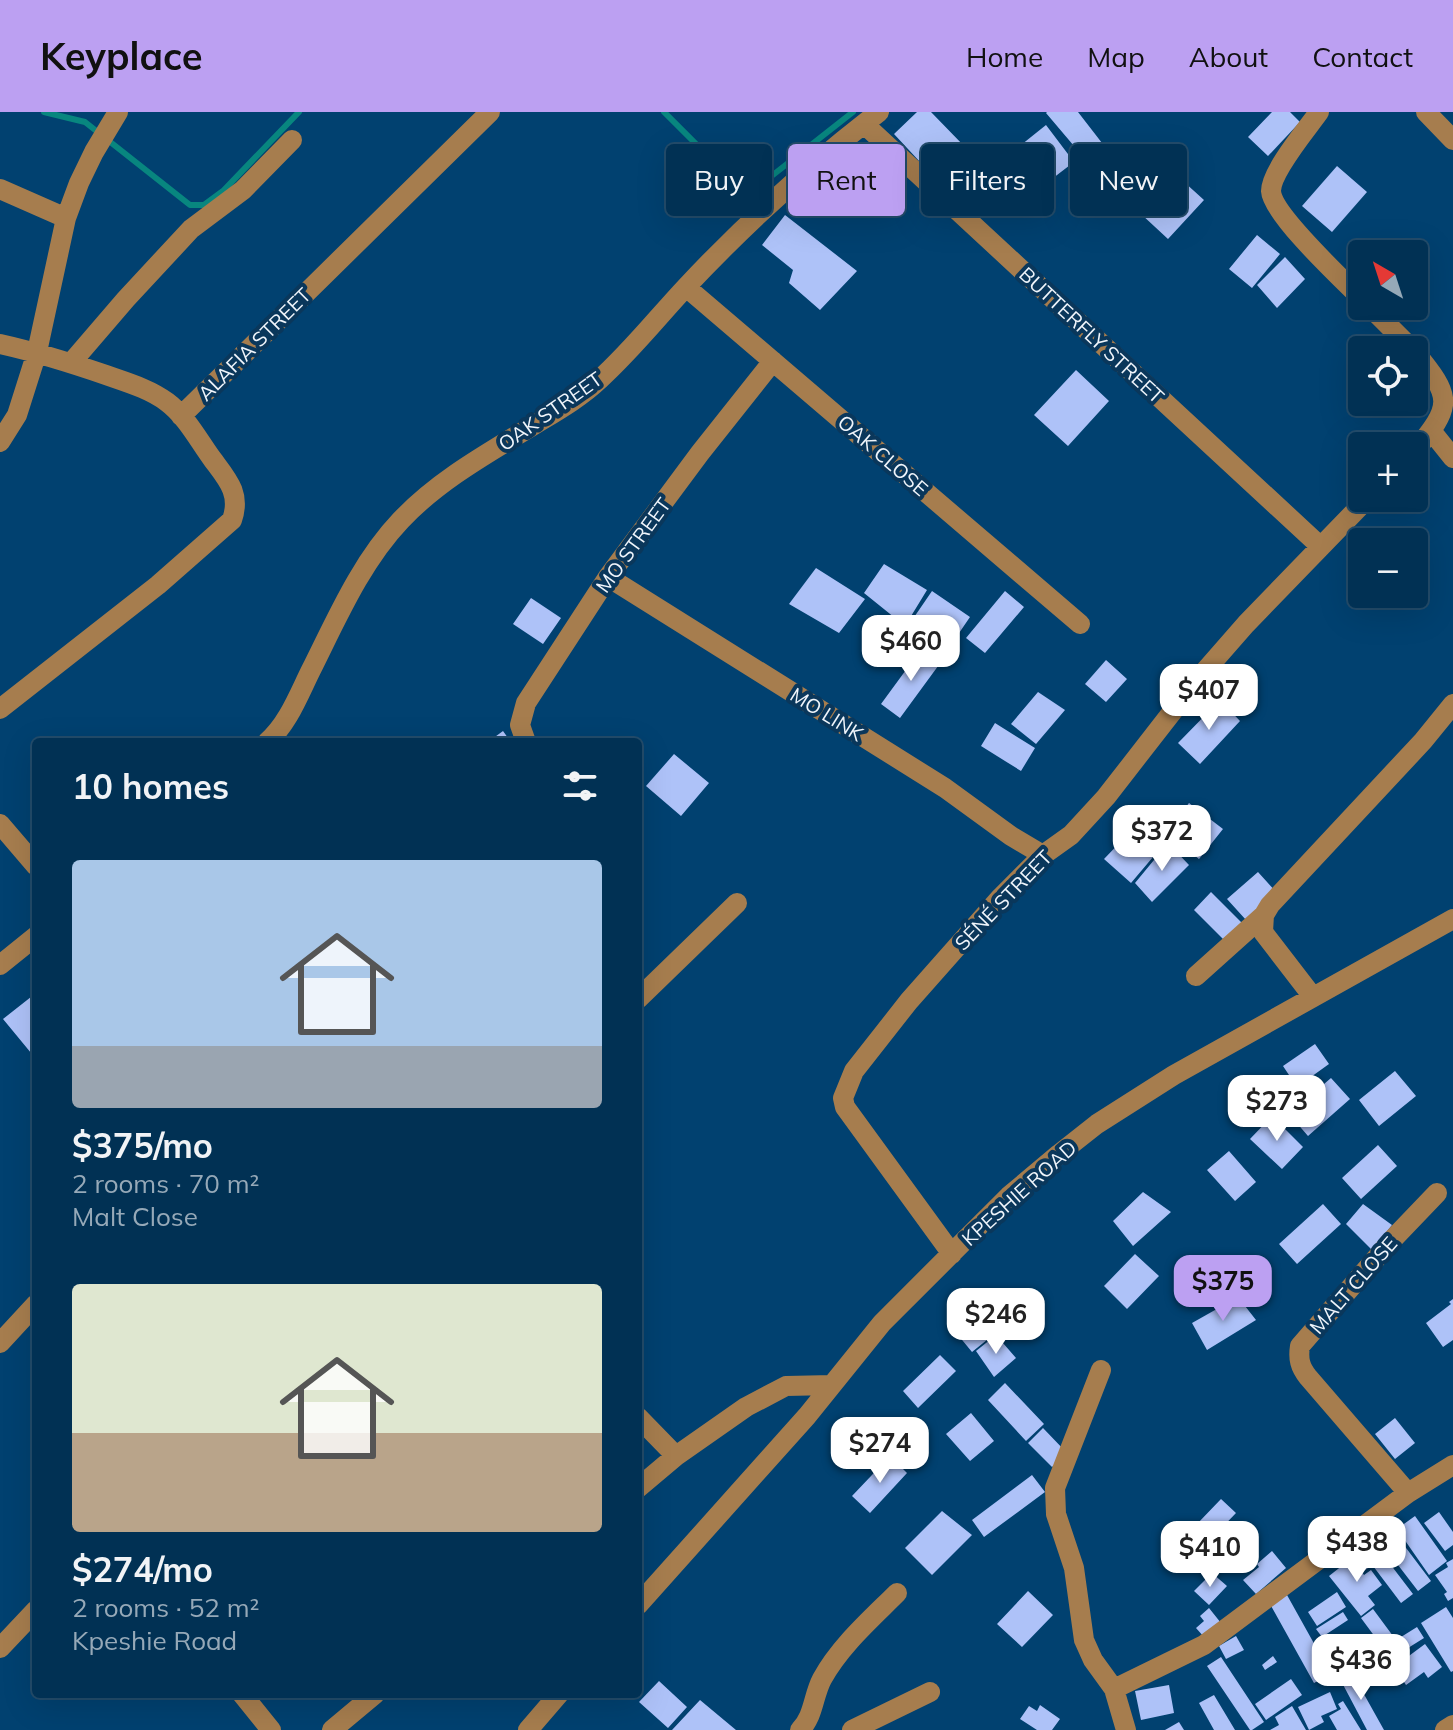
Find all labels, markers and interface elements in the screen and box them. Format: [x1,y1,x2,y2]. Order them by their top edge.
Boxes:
text: Keyplace [40,32,203,80]
text: Home [966,39,1043,74]
text: Map [1087,39,1145,74]
text: About [1189,39,1268,74]
text: Contact [1312,39,1413,74]
chip: Buy [666,144,772,216]
chip: Rent [788,144,905,216]
chip: Filters [921,144,1054,216]
chip: New [1070,144,1187,216]
north arrow [1348,240,1428,320]
map controls [1348,240,1428,608]
street label: BUTTERFLY STREET [1014,261,1170,409]
street label: ALAFIA STREET [192,282,316,406]
button: locate [1348,336,1428,416]
street label: OAK STREET [493,366,607,456]
street label: OAK CLOSE [833,409,933,501]
button: + [1348,432,1428,512]
street label: MO STREET [590,493,676,597]
button: − [1348,528,1428,608]
pin: $460 [864,615,958,683]
text: $460 [880,624,942,657]
pin: $407 [1162,664,1256,732]
text: $407 [1178,673,1240,706]
street label: MO LINK [786,682,868,746]
icon: filters [558,764,602,808]
text: 10 homes [72,765,229,808]
pin: $372 [1115,805,1209,873]
text: $372 [1131,814,1193,847]
street label: SÉNÉ STREET [949,845,1057,955]
icon: home [265,912,409,1056]
pin: $273 [1230,1075,1324,1143]
text: $273 [1246,1084,1308,1117]
text: $375/mo [72,1124,213,1167]
street label: KPESHIE ROAD [956,1135,1082,1251]
text: 2 rooms · 70 m² [72,1167,259,1200]
text: Malt Close [72,1200,198,1233]
street label: MALT CLOSE [1304,1231,1402,1339]
pin: $375 [1176,1255,1270,1323]
text: $375 [1192,1264,1254,1297]
pin: $246 [949,1288,1043,1356]
text: $246 [965,1297,1027,1330]
icon: home [265,1336,409,1480]
pin: $274 [833,1417,927,1485]
text: $274 [849,1426,911,1459]
pin: $438 [1310,1516,1404,1584]
pin: $410 [1163,1521,1257,1589]
text: $438 [1326,1525,1388,1558]
text: $410 [1179,1530,1241,1563]
text: $274/mo [72,1548,213,1591]
text: 2 rooms · 52 m² [72,1591,259,1624]
text: Kpeshie Road [72,1624,237,1657]
pin: $436 [1314,1634,1408,1702]
text: $436 [1330,1643,1392,1676]

